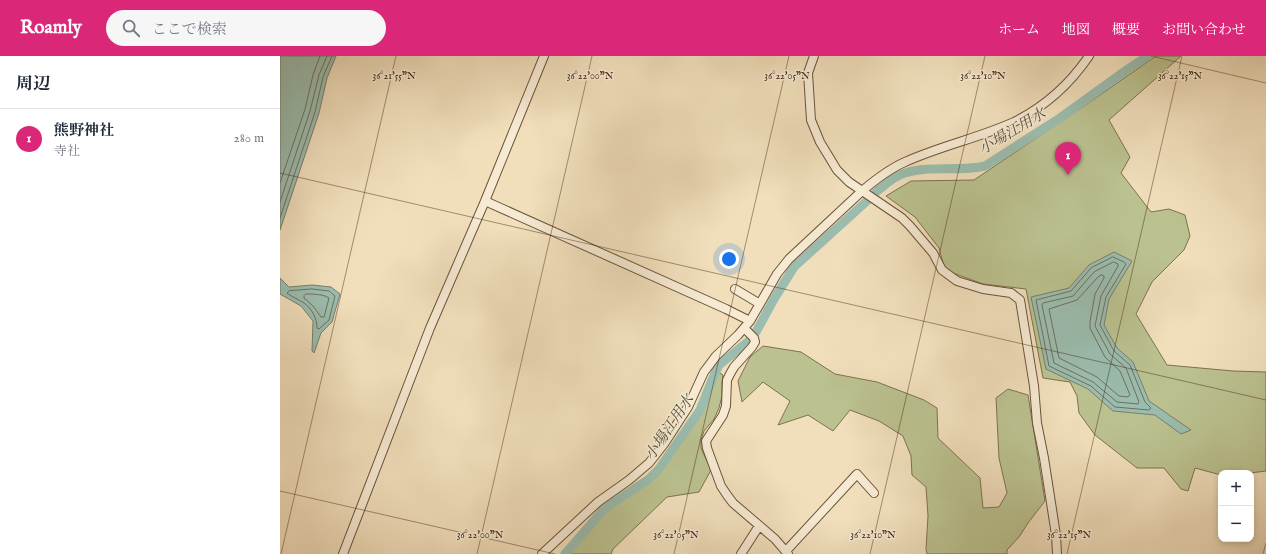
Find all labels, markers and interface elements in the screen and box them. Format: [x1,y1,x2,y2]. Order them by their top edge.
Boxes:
search box [106,10,386,46]
text: Roamly [20,16,82,40]
icon: search [120,17,142,39]
text: ここで検索 [152,20,227,39]
text: ホーム [998,21,1040,39]
text: 地図 [1062,21,1090,39]
text: 概要 [1112,21,1140,39]
text: お問い合わせ [1162,21,1246,39]
text: 36°21'55"N [372,70,416,83]
text: 36°22'00"N [567,70,614,83]
text: 36°22'05"N [764,70,810,83]
text: 36°22'10"N [960,70,1006,83]
text: 36°22'15"N [1158,70,1202,83]
text: 周辺 [16,74,50,95]
water label: 小場江用水 [975,103,1051,159]
text: 熊野神社 [54,121,114,140]
text: 1 [27,130,31,147]
text: 280 m [234,130,264,147]
pin: 1 [1055,142,1081,175]
text: 寺社 [54,143,80,160]
your location [719,249,739,269]
water label: 小場江用水 [641,389,699,464]
map controls [1218,470,1254,542]
button: + [1218,470,1254,506]
button: − [1218,506,1254,542]
text: 36°22'00"N [457,529,504,542]
text: 36°22'05"N [653,529,699,542]
text: 36°22'10"N [850,529,896,542]
text: 36°22'15"N [1047,529,1091,542]

